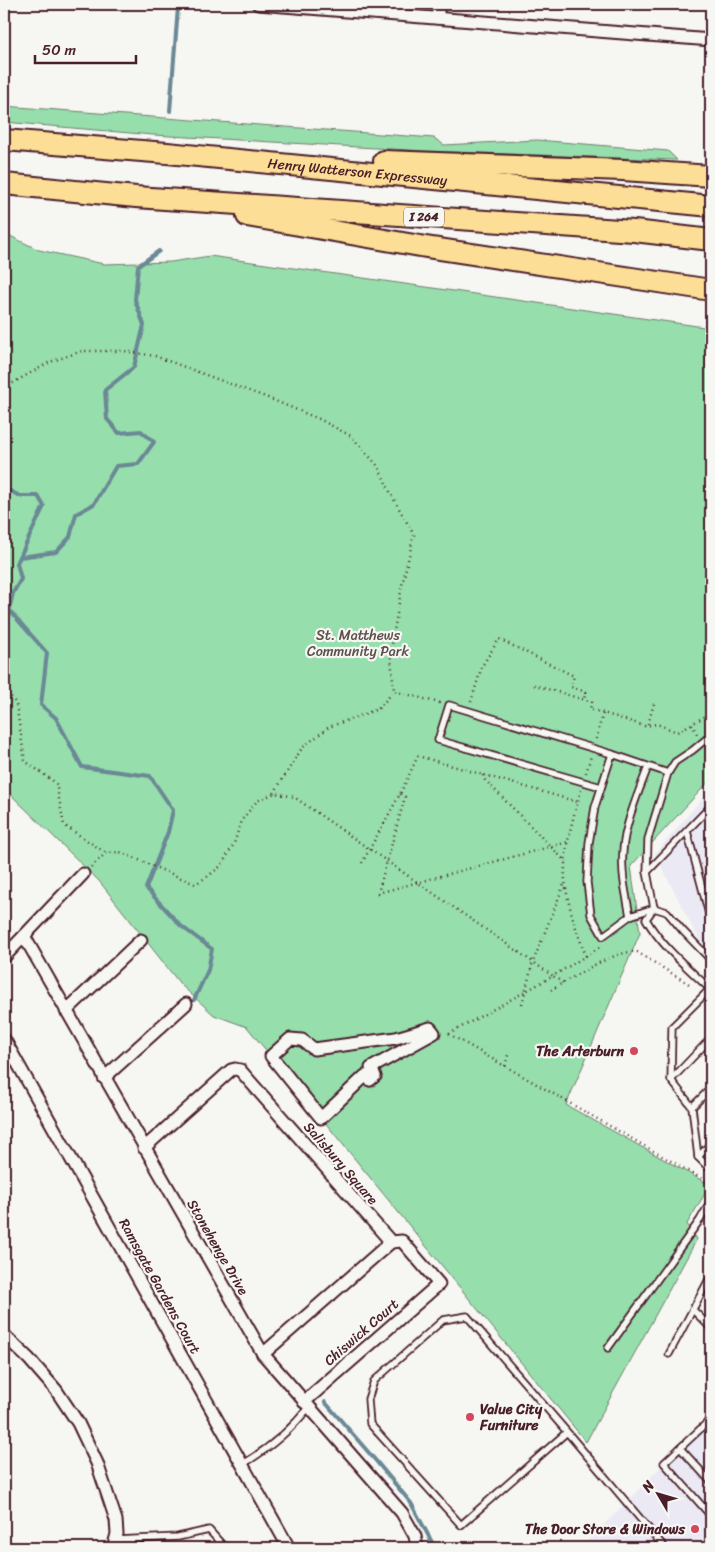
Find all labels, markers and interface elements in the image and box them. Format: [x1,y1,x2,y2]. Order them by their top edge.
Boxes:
scale bar [35,32,136,64]
text: 50 m [42,37,77,63]
street label: Henry Watterson Expressway [267,151,449,193]
road number: I 264 [404,208,444,226]
park label: St. Matthews Community Park [307,623,410,664]
place label: The Arterburn [536,1039,624,1064]
marker: The Arterburn [628,1045,640,1057]
street label: Salisbury Square [297,1116,384,1211]
street label: Stonehenge Drive [180,1194,255,1300]
street label: Ramsgate Gardens Court [112,1214,207,1359]
street label: Chiswick Court [318,1292,405,1372]
place label: Value City Furniture [479,1397,543,1438]
marker: Value City Furniture [464,1411,476,1423]
north arrow [632,1470,682,1520]
text: N [635,1475,661,1499]
place label: The Door Store & Windows [525,1517,686,1542]
marker: The Door Store & Windows [689,1523,701,1535]

